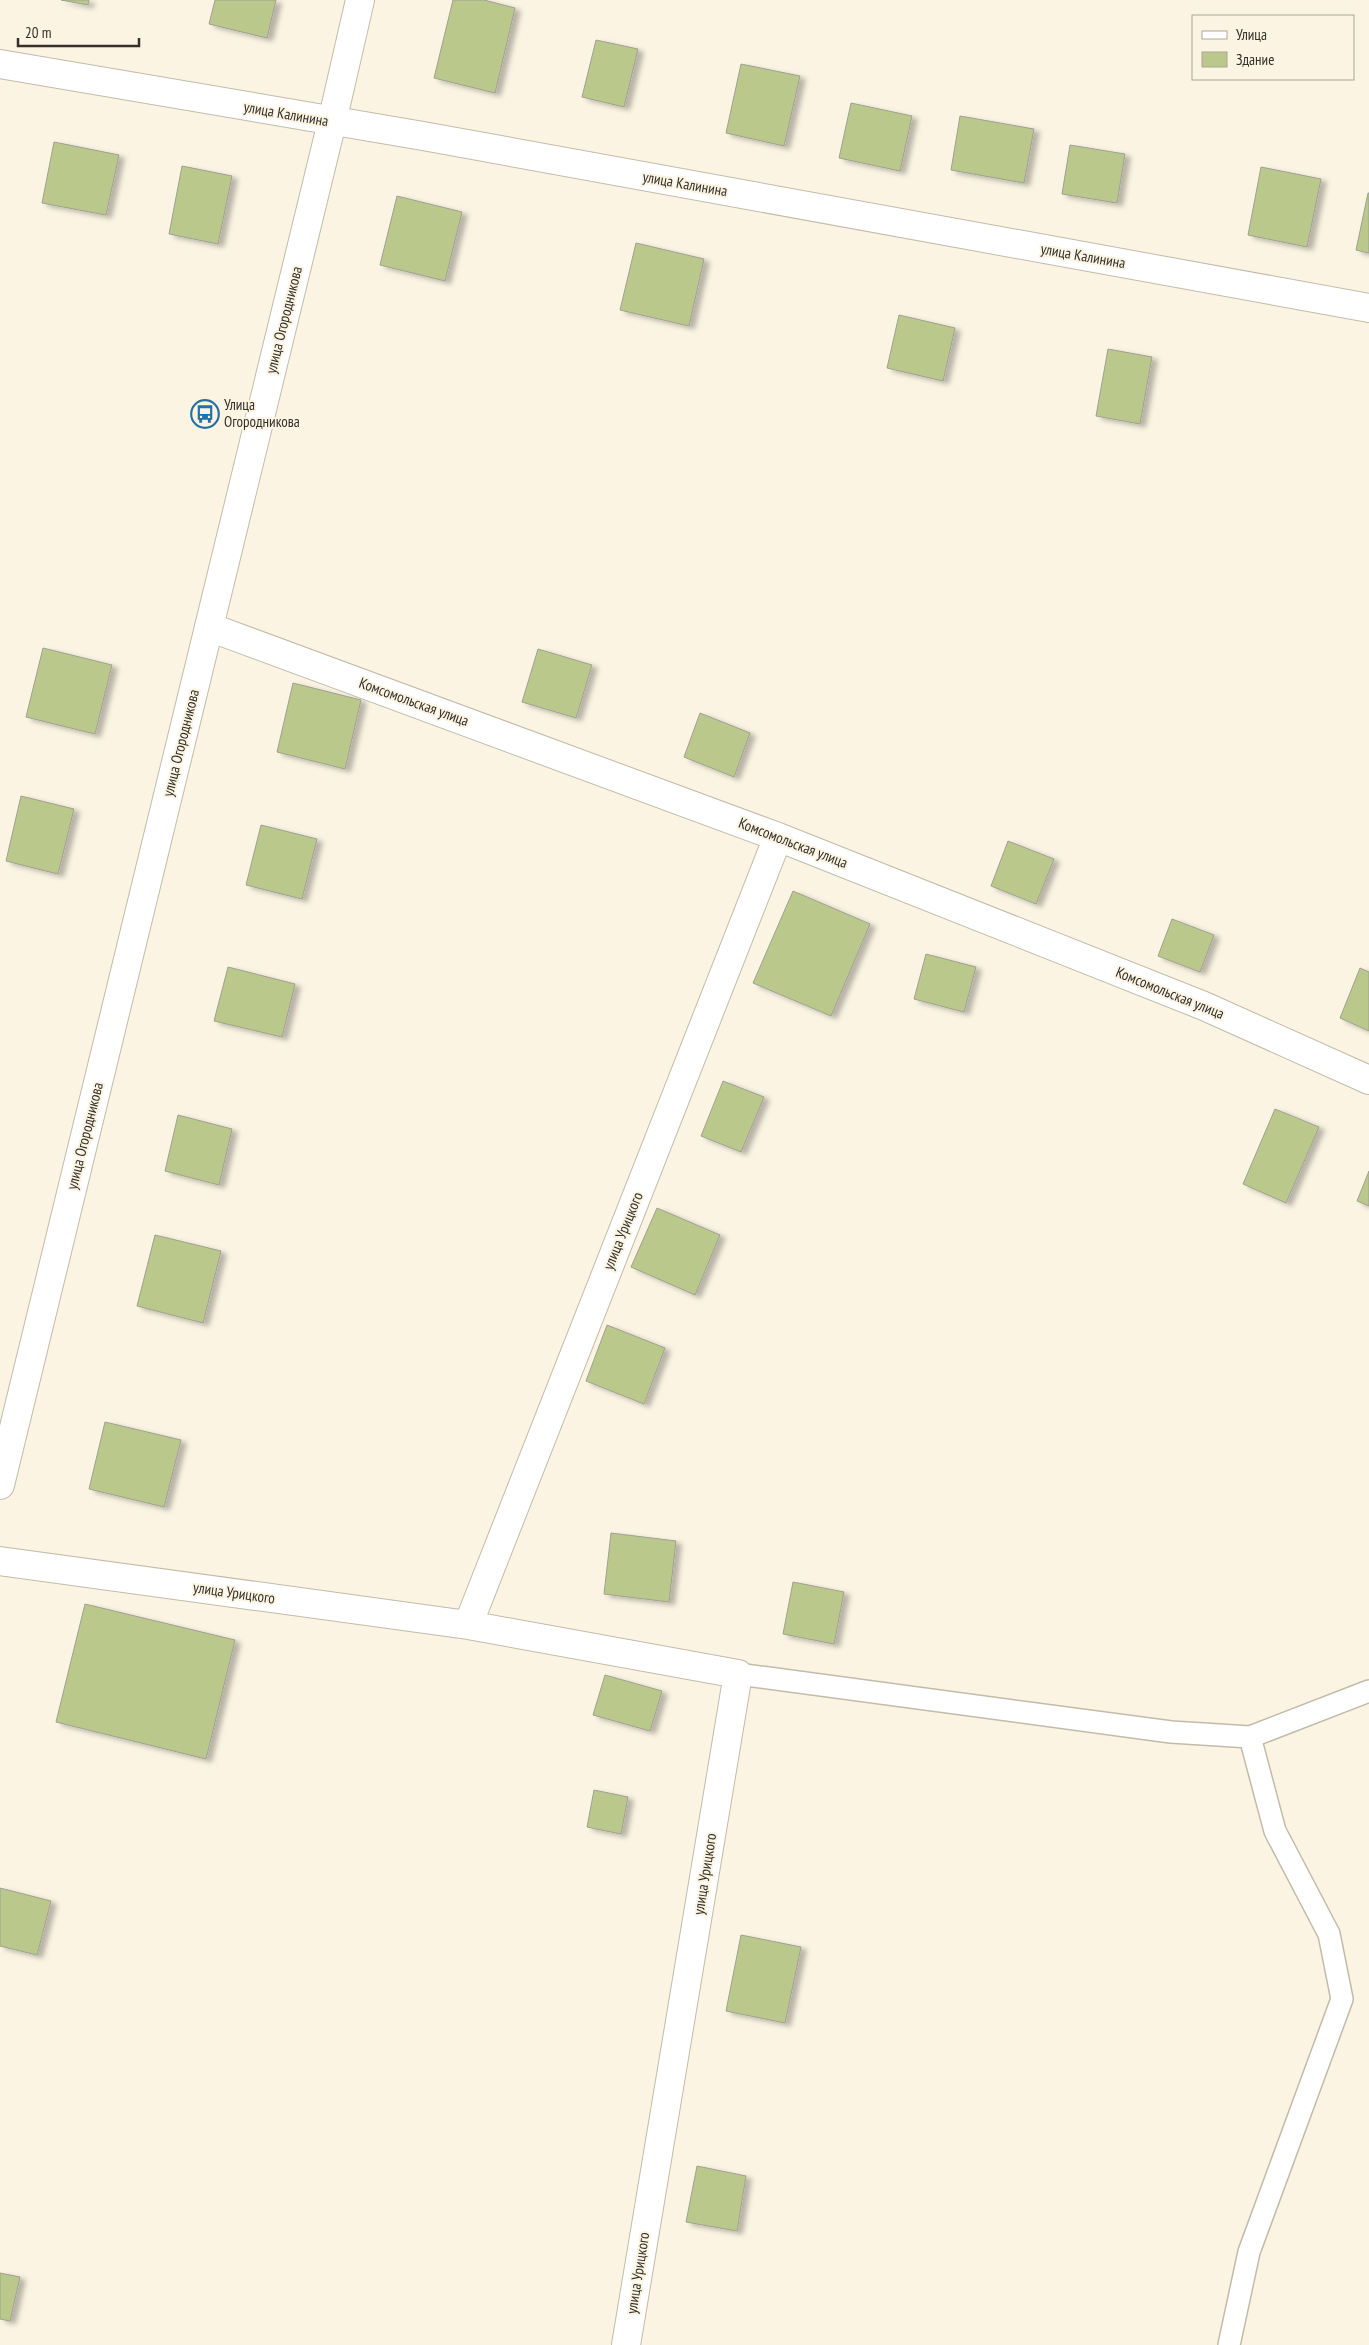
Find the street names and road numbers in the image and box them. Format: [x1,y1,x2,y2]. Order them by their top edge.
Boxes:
street label: улица Калинина [242,97,330,130]
street label: улица Калинина [641,167,729,200]
street label: улица Калинина [1039,239,1127,272]
street label: улица Огородникова [261,264,306,375]
street label: Комсомольская улица [357,673,472,730]
street label: улица Огородникова [158,687,203,798]
street label: Комсомольская улица [736,813,850,872]
street label: Комсомольская улица [1113,962,1227,1023]
street label: улица Огородникова [62,1080,107,1191]
street label: улица Урицкого [598,1189,647,1273]
street label: улица Урицкого [192,1577,276,1608]
street label: улица Урицкого [689,1832,720,1916]
street label: улица Урицкого [622,2231,653,2315]

